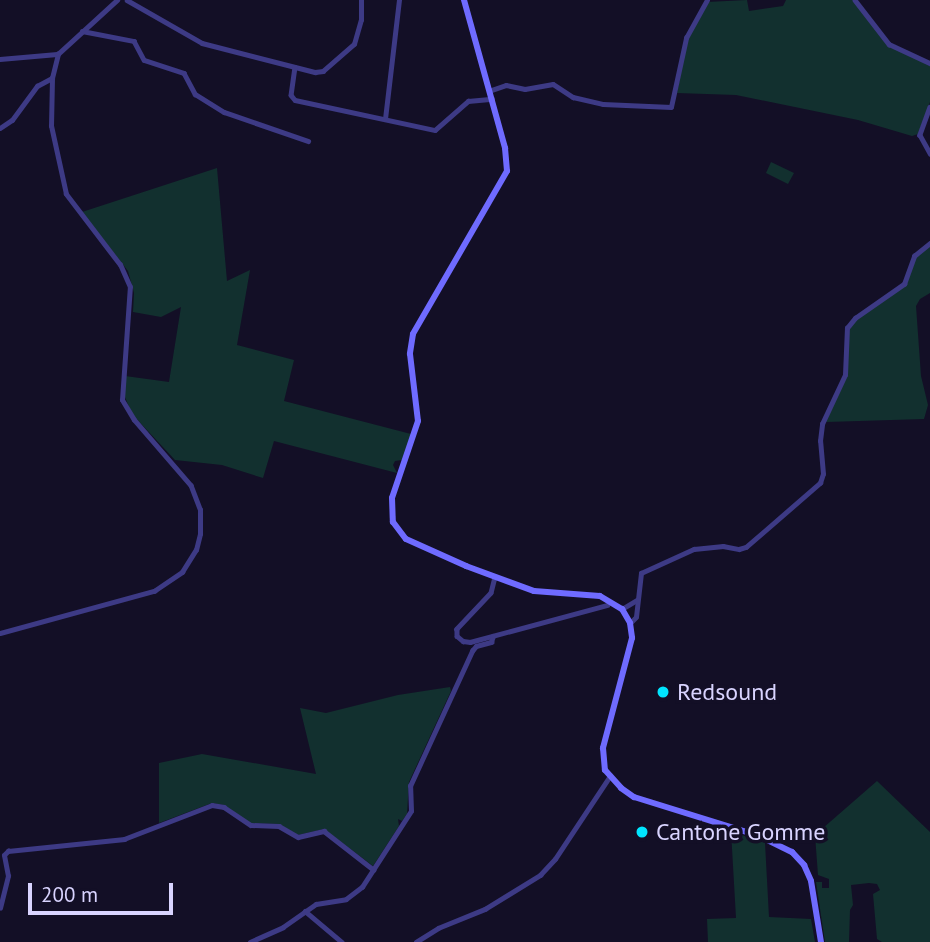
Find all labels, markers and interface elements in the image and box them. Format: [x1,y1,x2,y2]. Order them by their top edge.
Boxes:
place label: Redsound [677,678,777,706]
marker: Redsound [655,684,671,700]
place label: Cantone Gomme [656,818,826,846]
marker: Cantone Gomme [634,824,650,840]
scale bar [32,869,177,913]
text: 200 m [41,881,98,908]

